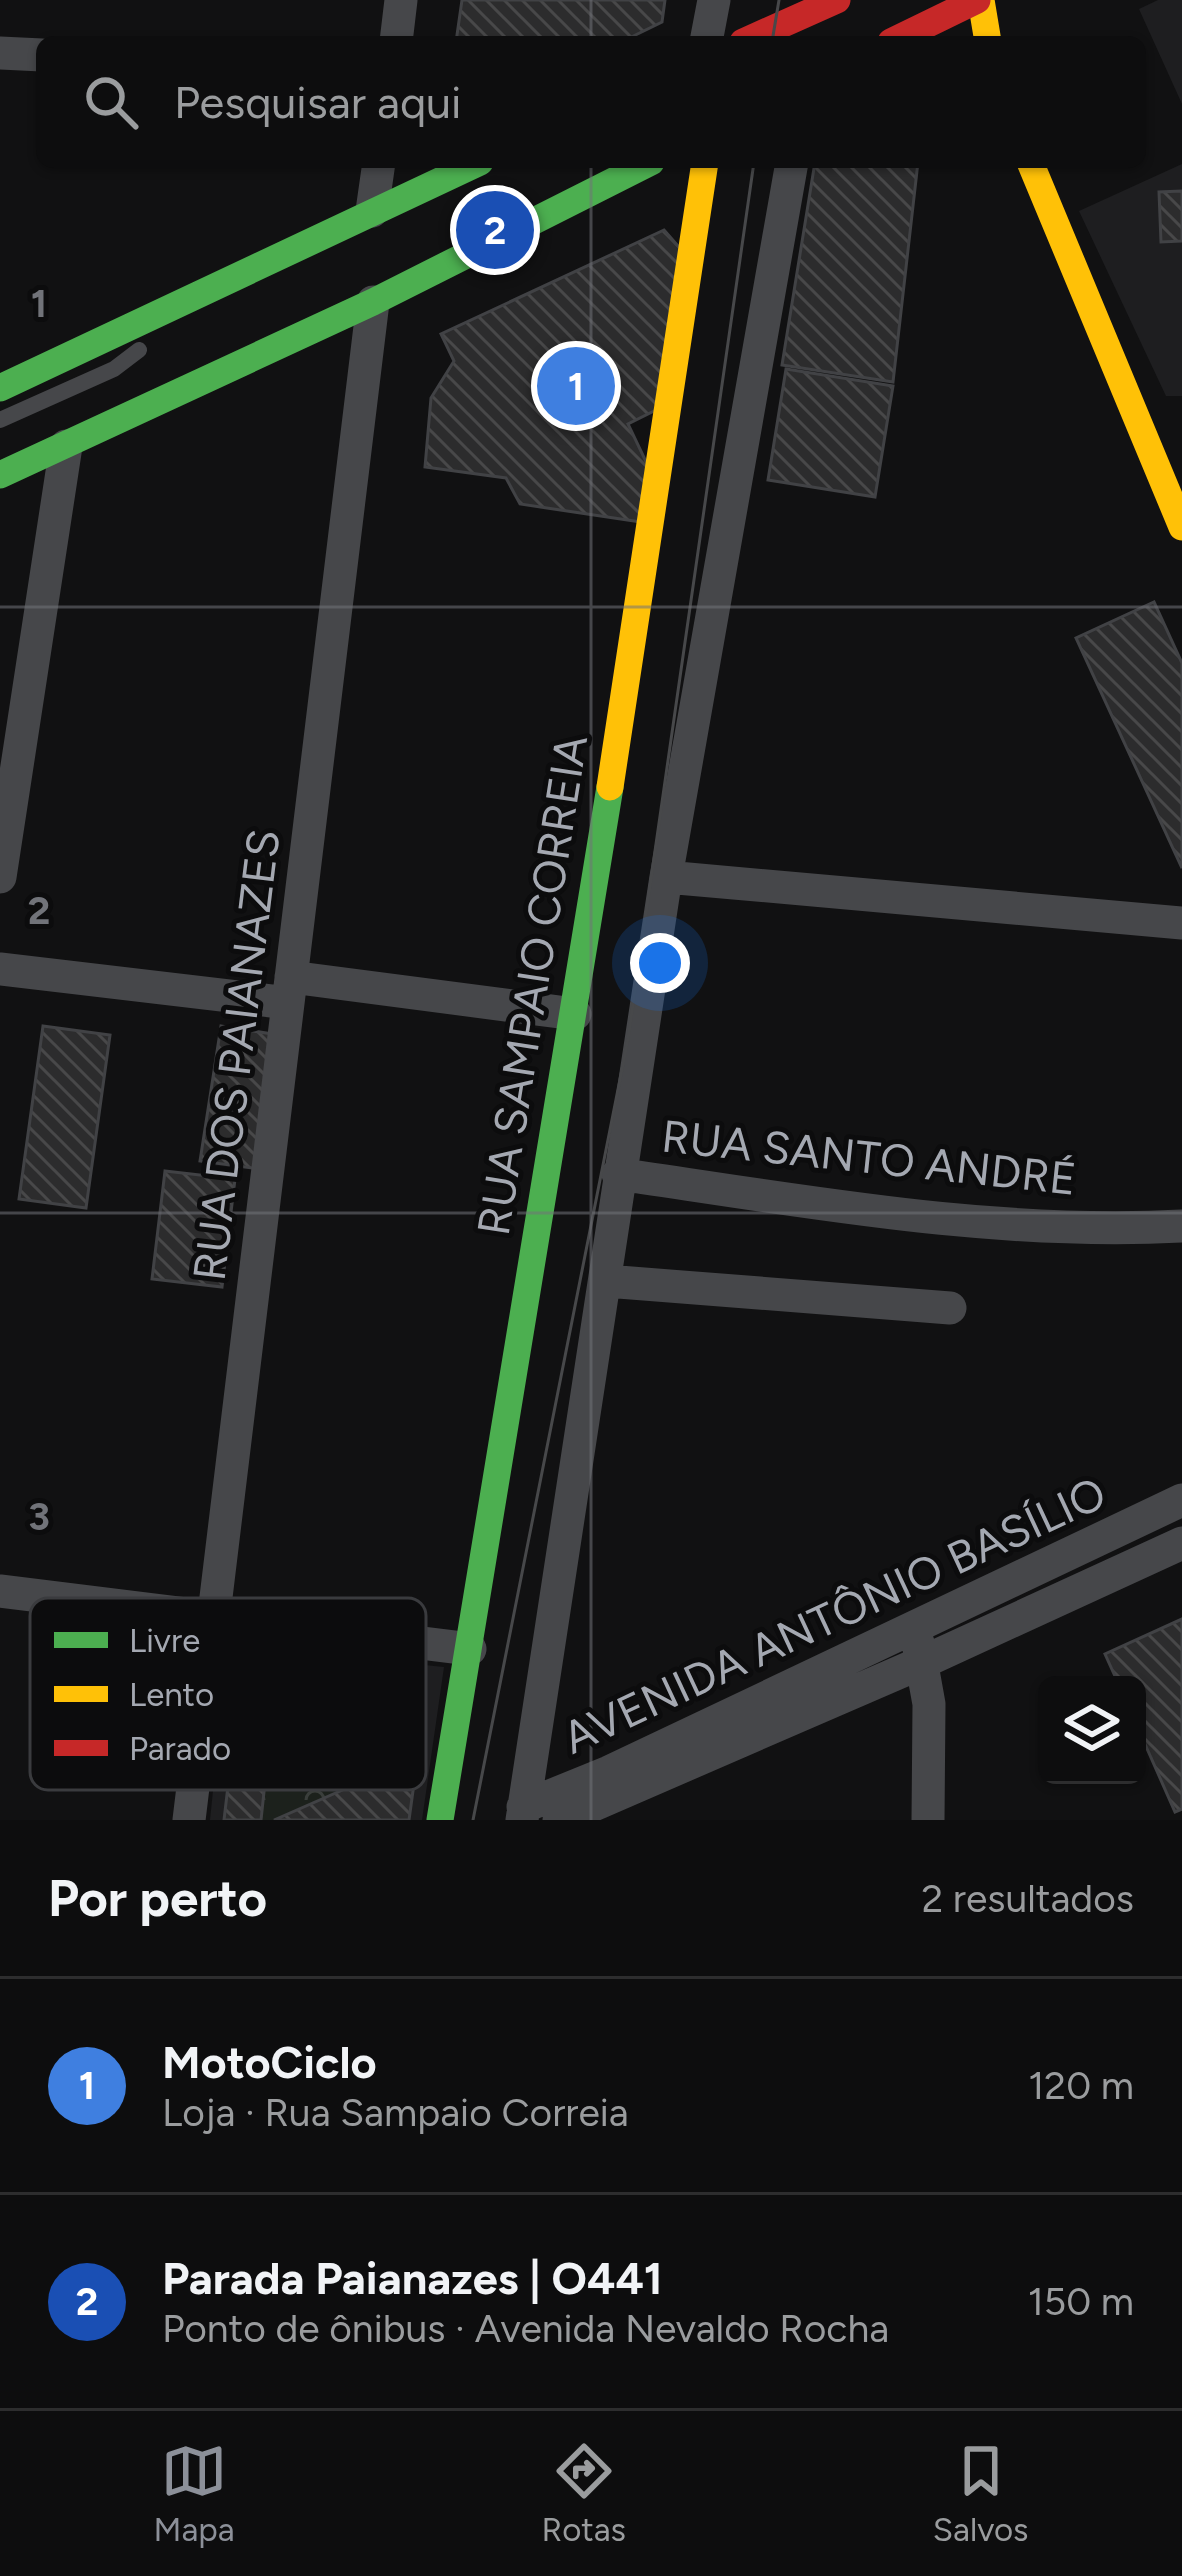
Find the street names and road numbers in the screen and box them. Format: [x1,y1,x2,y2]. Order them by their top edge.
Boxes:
street label: RUA SAMPAIO CORREIA [466,731,598,1239]
street label: RUA DOS PAIANAZES [182,827,290,1283]
street label: RUA SANTO ANDRÉ [659,1108,1079,1206]
street label: AVENIDA ANTÔNIO BASÍLIO [554,1465,1114,1765]

